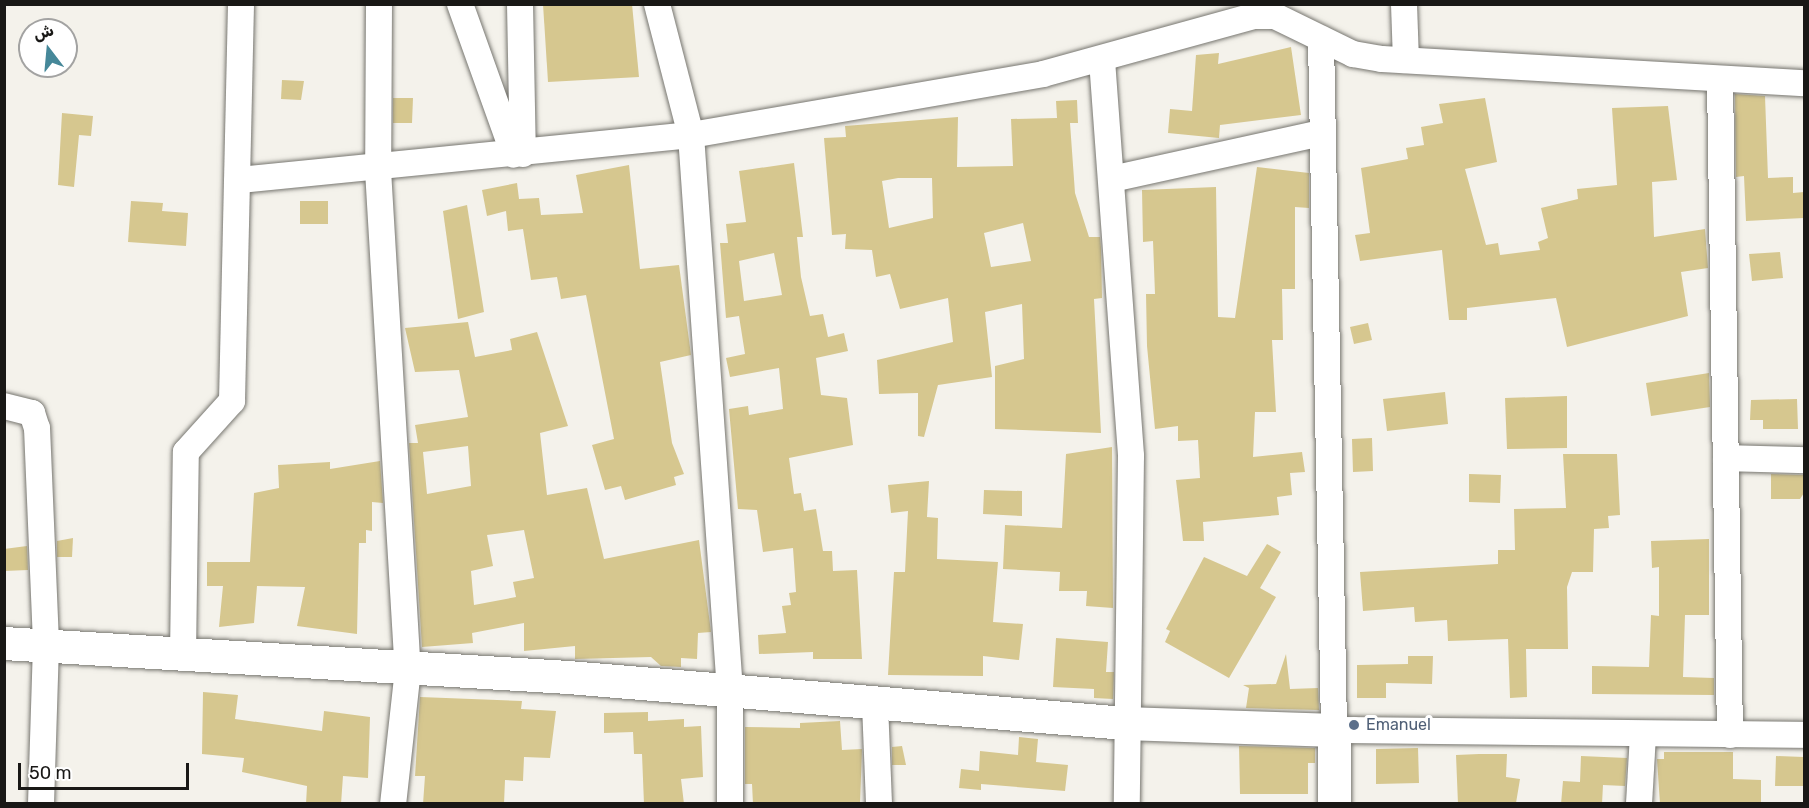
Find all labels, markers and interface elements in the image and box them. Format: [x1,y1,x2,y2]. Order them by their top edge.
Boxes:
north arrow [18,18,78,78]
text: ش [31,20,56,44]
place label: Emanuel [1366,715,1431,735]
marker: Emanuel [1347,718,1361,732]
scale bar [21,751,192,789]
text: 50 m [29,762,72,784]

